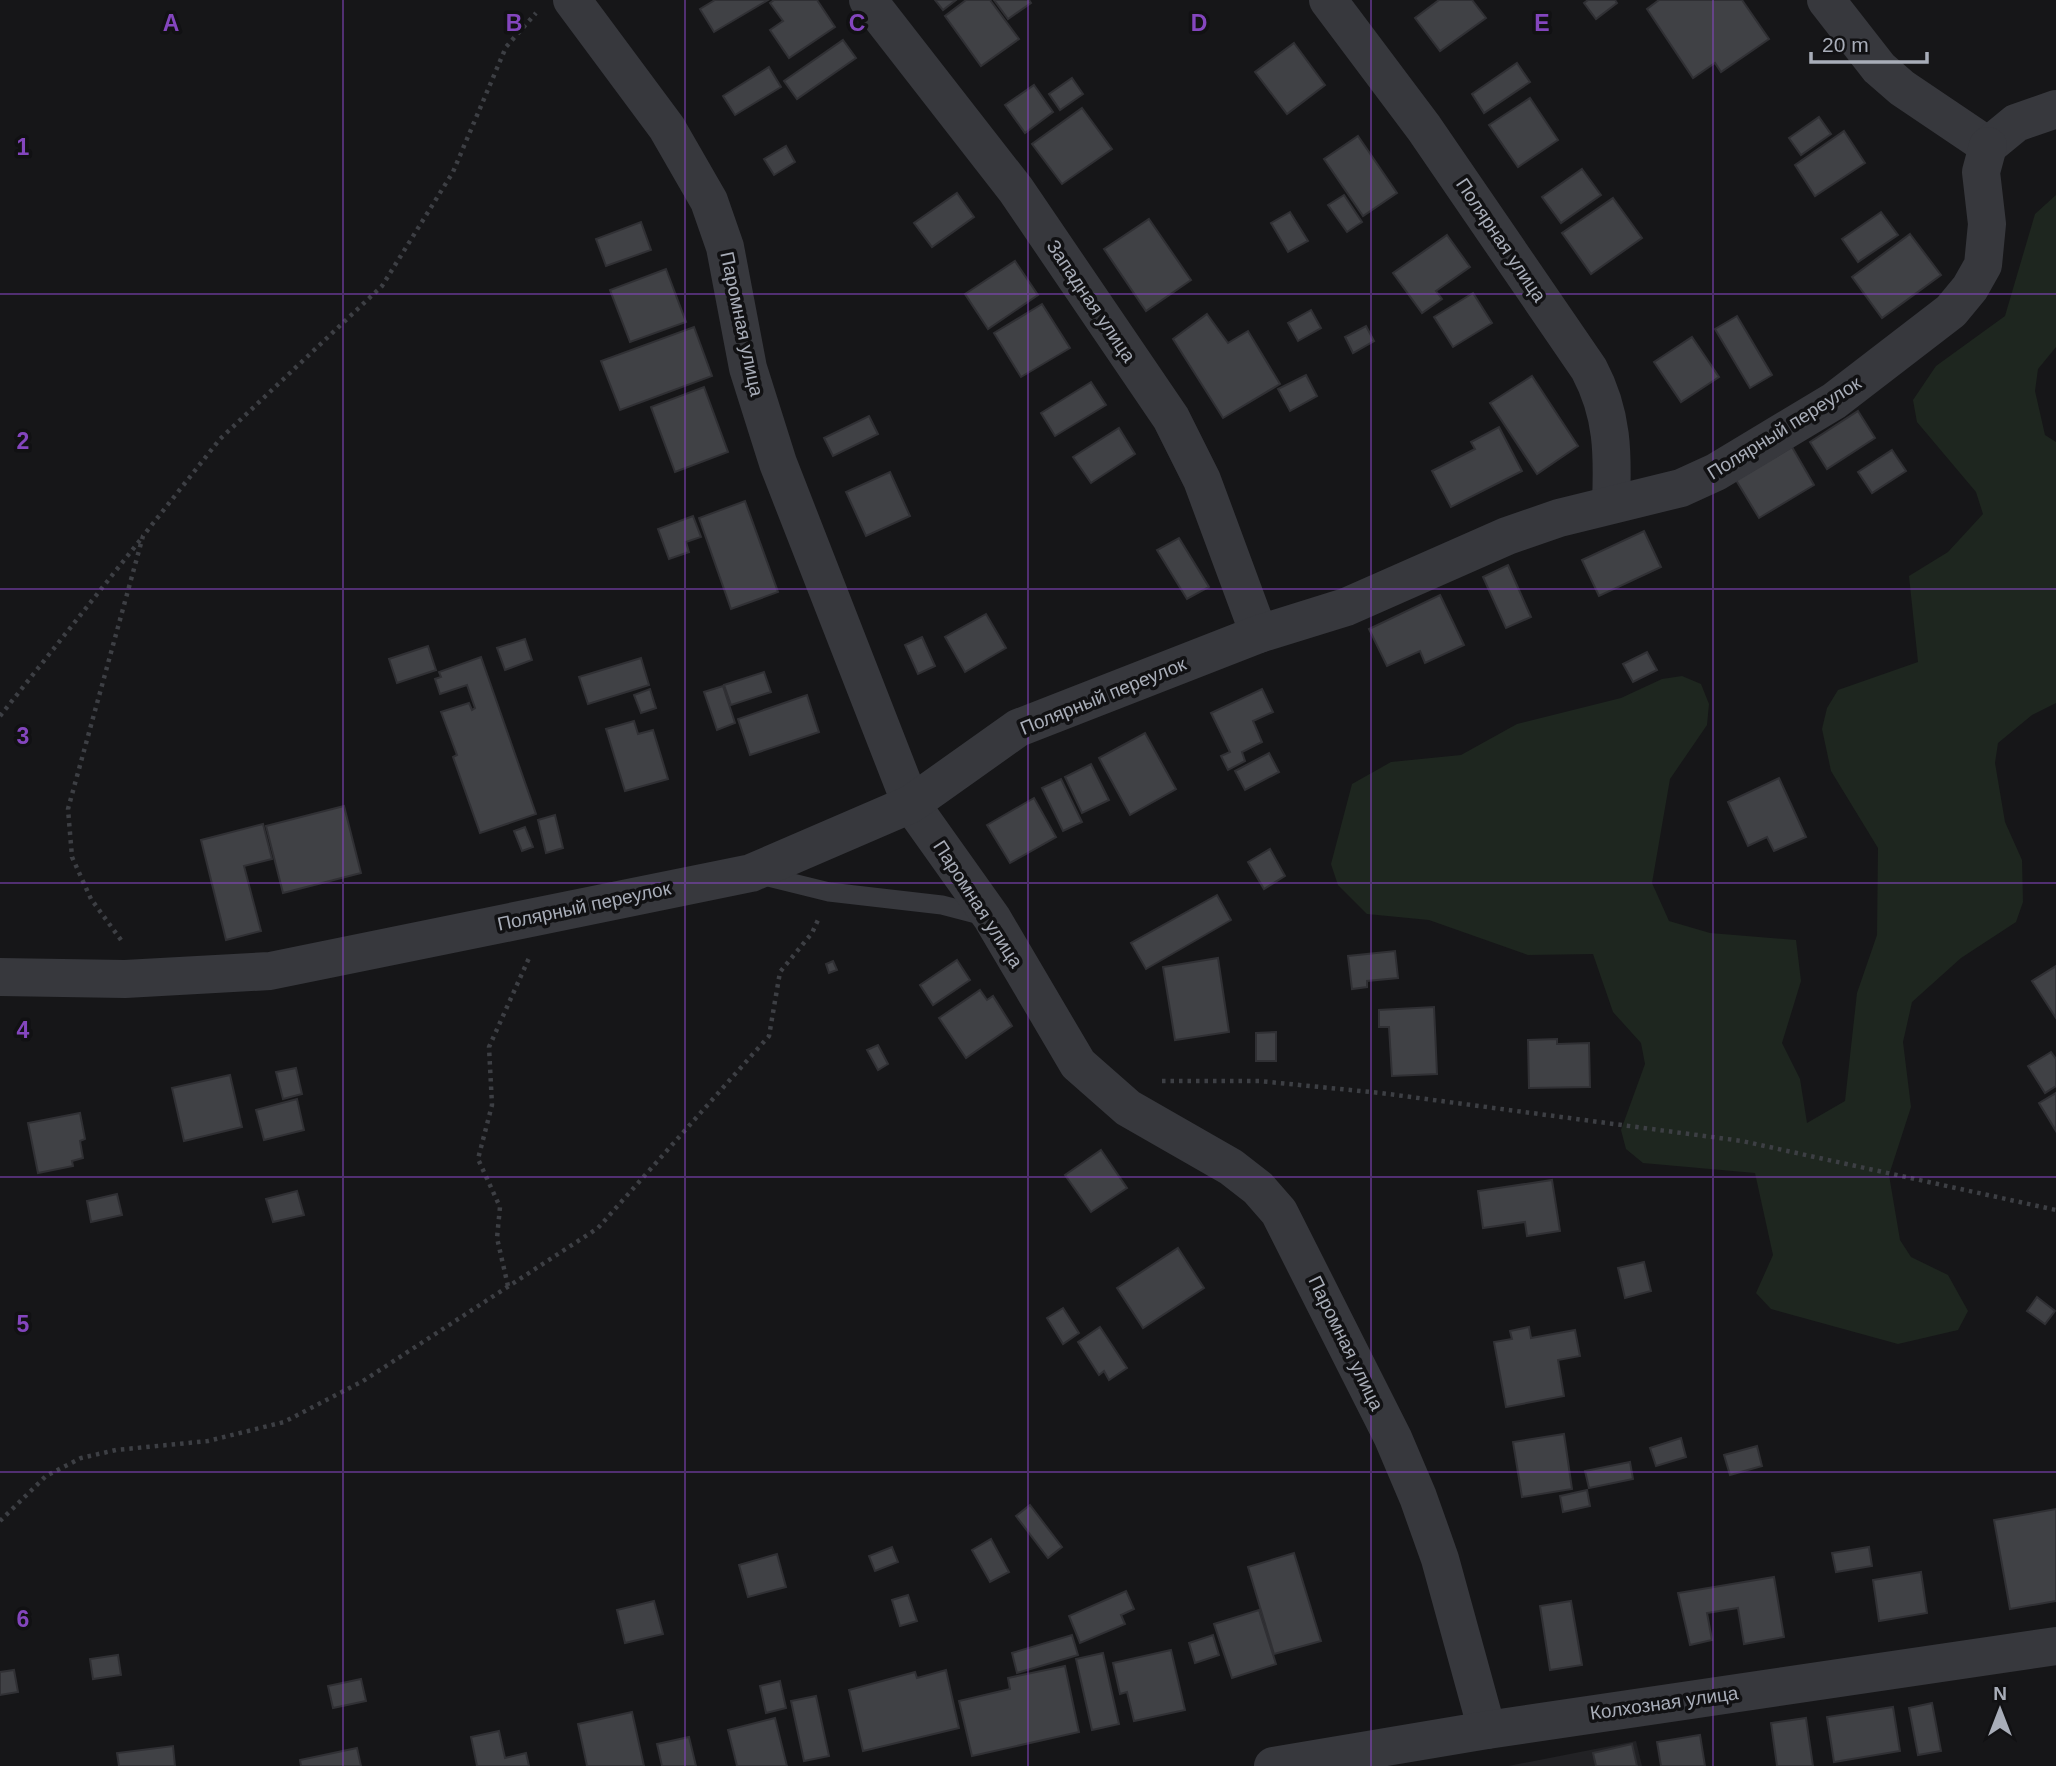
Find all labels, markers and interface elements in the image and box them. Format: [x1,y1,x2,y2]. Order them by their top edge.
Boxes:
text: A [163,10,179,36]
text: B [506,10,522,36]
text: C [849,10,865,36]
text: D [1191,10,1207,36]
text: E [1534,10,1550,36]
scale bar [1811,21,1926,65]
text: 20 m [1822,33,1869,56]
text: 1 [17,134,30,160]
street label: Полярная улица [1452,174,1550,306]
street label: Западная улица [1042,236,1140,366]
street label: Паромная улица [716,250,768,399]
street label: Полярный переулок [1703,372,1865,484]
text: 2 [17,428,29,454]
street label: Полярный переулок [1017,653,1190,739]
text: 3 [17,723,29,749]
street label: Паромная улица [929,837,1027,972]
street label: Полярный переулок [495,877,673,935]
text: 4 [17,1017,30,1043]
street label: Паромная улица [1304,1272,1388,1414]
text: 5 [17,1311,30,1337]
text: 6 [17,1606,29,1632]
north arrow [1965,1675,2035,1745]
street label: Колхозная улица [1589,1682,1740,1724]
text: N [1993,1683,2007,1704]

